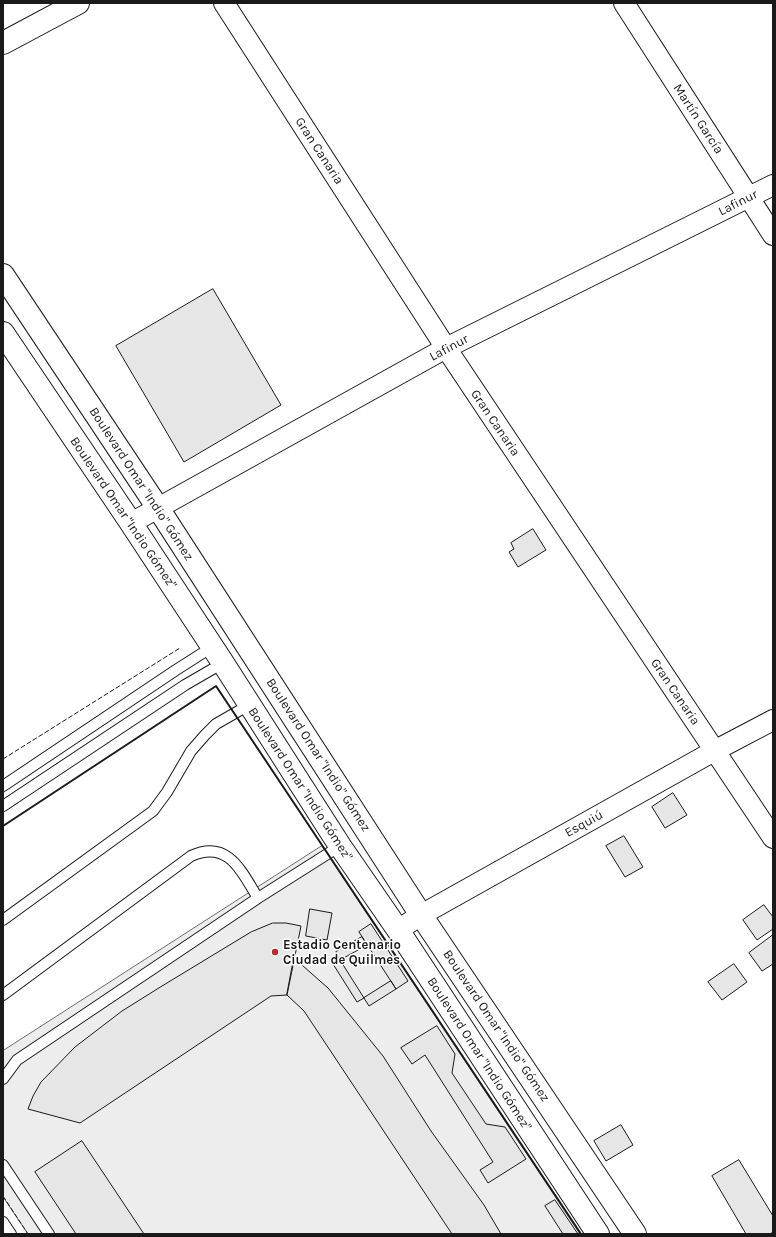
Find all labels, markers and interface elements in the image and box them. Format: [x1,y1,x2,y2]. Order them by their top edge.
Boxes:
street label: Martín García [670,81,726,157]
street label: Gran Canaria [291,114,347,188]
street label: Lafinur [716,187,760,219]
street label: Lafinur [427,331,471,365]
street label: Gran Canaria [467,387,523,459]
street label: Boulevard Omar "Indio" Gómez [86,404,196,564]
street label: Boulevard Omar "Indio Gómez" [66,434,180,592]
street label: Gran Canaria [647,656,703,728]
street label: Boulevard Omar "Indio" Gómez [263,675,373,835]
street label: Boulevard Omar "Indio Gómez" [245,704,355,864]
street label: Esquiú [562,807,606,841]
place label: Estadio Centenario Ciudad de Quilmes [283,937,401,968]
marker: Estadio Centenario Ciudad de Quilmes [270,947,280,957]
street label: Boulevard Omar "Indio" Gómez [439,947,553,1105]
street label: Boulevard Omar "Indio Gómez" [424,974,534,1134]

